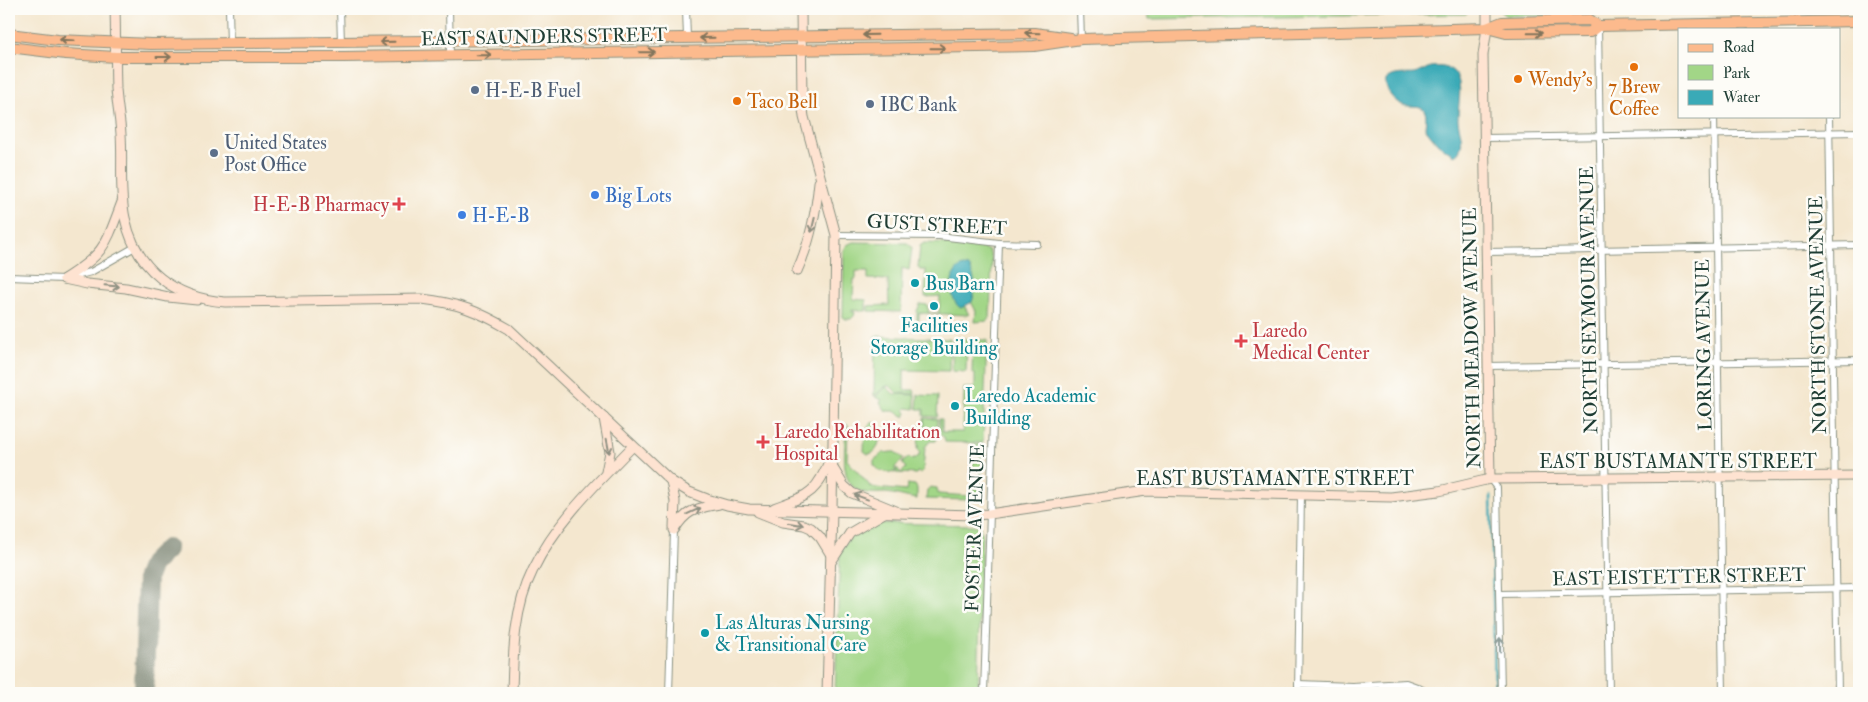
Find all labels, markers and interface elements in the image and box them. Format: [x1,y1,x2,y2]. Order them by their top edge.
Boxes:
street label: EAST SAUNDERS STREET [421,23,667,51]
one-way arrow [1526,28,1543,38]
legend [1678,28,1840,118]
one-way arrow [1025,29,1041,38]
one-way arrow [862,30,878,40]
one-way arrow [700,33,716,43]
one-way arrow [59,36,75,45]
one-way arrow [380,37,396,47]
text: Road [1723,38,1755,57]
one-way arrow [930,43,946,53]
one-way arrow [639,48,655,57]
one-way arrow [476,50,492,60]
one-way arrow [156,52,172,62]
marker: 7 Brew Coffee [1628,61,1640,73]
text: Park [1723,64,1750,83]
place label: Wendy's [1527,68,1593,92]
marker: Wendy's [1512,73,1524,85]
place label: 7 Brew Coffee [1608,75,1660,121]
place label: H-E-B Fuel [485,79,581,103]
marker: H-E-B Fuel [469,84,481,96]
text: Water [1722,88,1760,107]
place label: Taco Bell [747,90,818,114]
place label: IBC Bank [880,93,957,117]
marker: Taco Bell [731,95,743,107]
marker: IBC Bank [864,98,876,110]
place label: United States Post Office [224,131,327,177]
marker: United States Post Office [208,147,220,159]
street label: NORTH SEYMOUR AVENUE [1575,166,1603,434]
place label: Big Lots [605,184,671,208]
marker: Big Lots [589,189,601,201]
place label: H-E-B Pharmacy [253,193,390,217]
street label: NORTH STONE AVENUE [1804,195,1832,434]
marker: H-E-B Pharmacy [393,198,405,210]
place label: H-E-B [472,204,530,228]
street label: NORTH MEADOW AVENUE [1458,207,1486,469]
marker: H-E-B [456,209,468,221]
street label: GUST STREET [866,209,1008,241]
one-way arrow [808,217,817,233]
street label: LORING AVENUE [1690,259,1717,431]
place label: Bus Barn [925,272,995,296]
marker: Bus Barn [909,277,921,289]
one-way arrow [104,281,120,291]
marker: Facilities Storage Building [928,300,940,312]
place label: Facilities Storage Building [870,314,998,360]
place label: Laredo Medical Center [1252,319,1369,365]
marker: Laredo Medical Center [1234,334,1248,348]
place label: Laredo Academic Building [965,384,1097,430]
marker: Laredo Academic Building [949,400,961,412]
place label: Laredo Rehabilitation Hospital [774,420,941,467]
marker: Laredo Rehabilitation Hospital [756,435,770,449]
one-way arrow [604,438,613,454]
street label: FOSTER AVENUE [960,443,990,612]
street label: EAST BUSTAMANTE STREET [1539,450,1817,474]
street label: EAST BUSTAMANTE STREET [1136,467,1414,491]
one-way arrow [854,492,869,501]
one-way arrow [686,506,701,515]
one-way arrow [787,519,803,529]
street label: EAST EISTETTER STREET [1552,563,1806,591]
place label: Las Alturas Nursing & Transitional Care [715,611,870,657]
marker: Las Alturas Nursing & Transitional Care [699,627,711,639]
one-way arrow [1495,637,1505,653]

